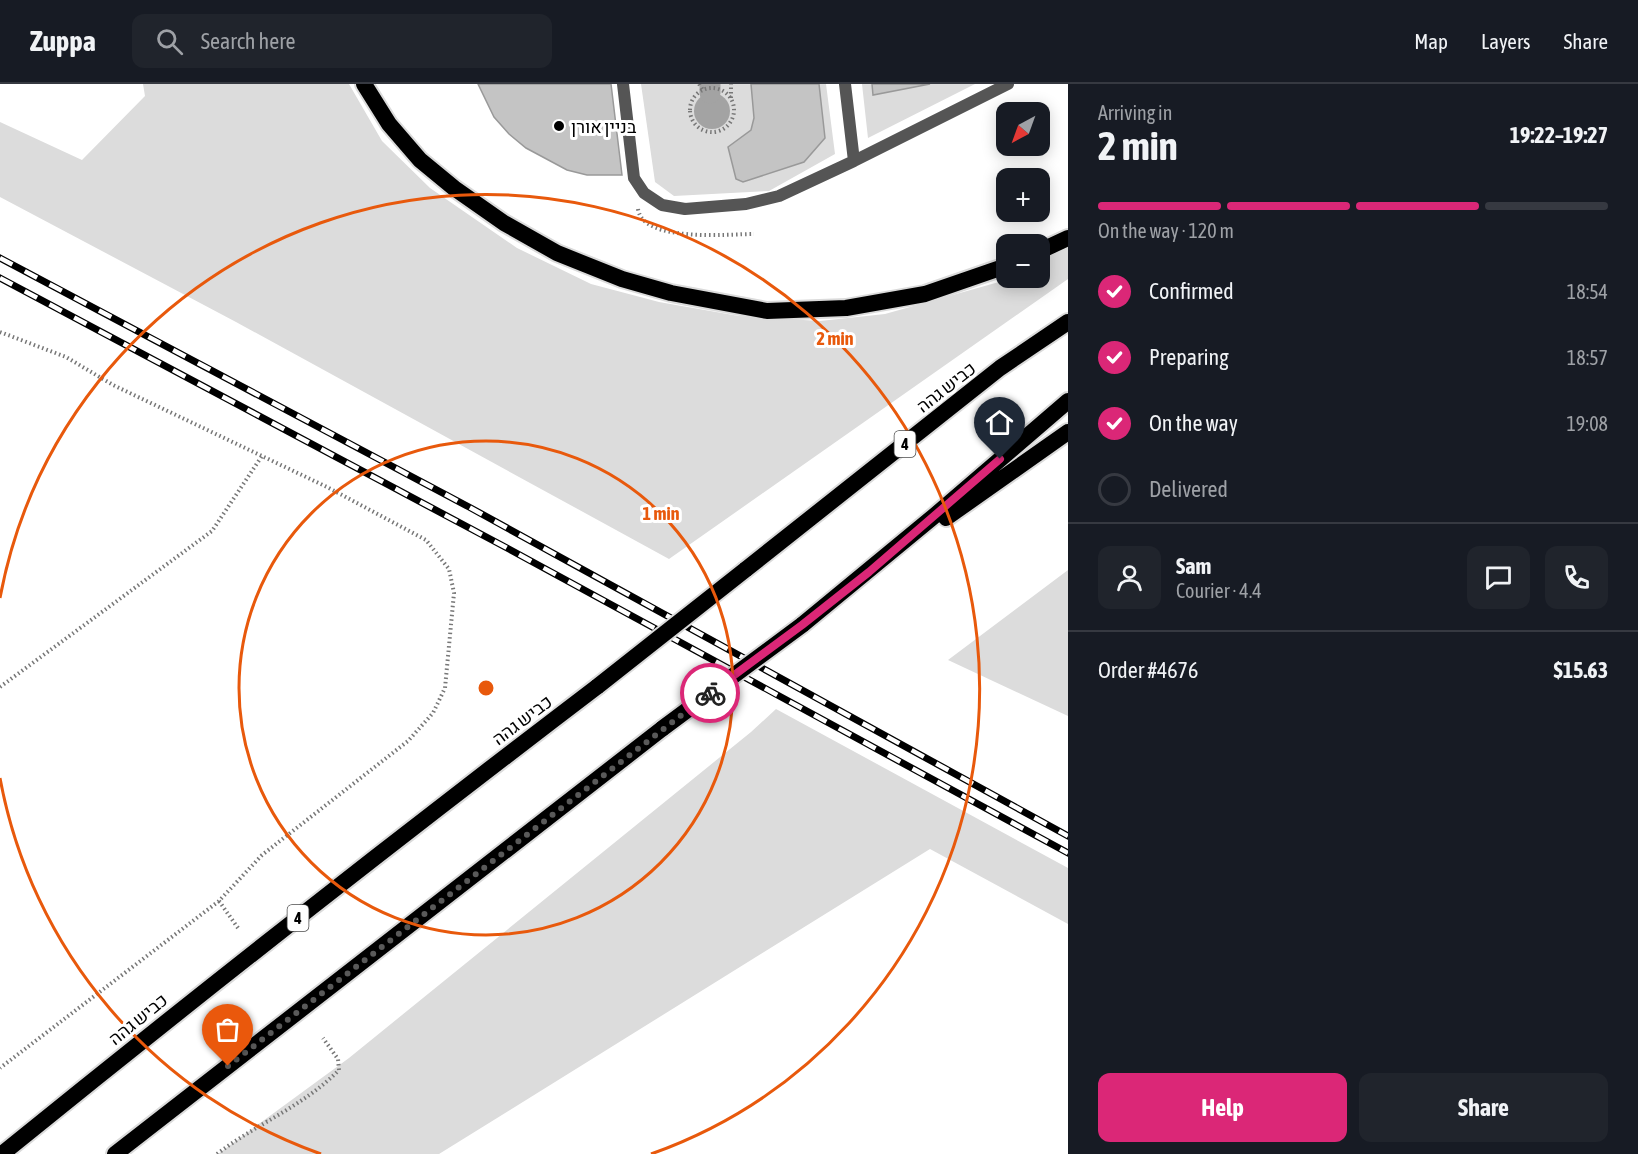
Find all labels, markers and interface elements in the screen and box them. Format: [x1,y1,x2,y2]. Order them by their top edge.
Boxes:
search box [132,14,552,68]
text: Zuppa [30,25,96,57]
icon: search [153,25,186,58]
text: Search here [201,28,296,54]
text: Map [1414,29,1448,53]
text: Layers [1481,29,1531,53]
text: Share [1564,29,1608,53]
text: Arriving in [1098,101,1172,124]
north arrow [996,102,1050,156]
map controls [996,102,1050,288]
place label: בניין אורן [571,116,637,137]
marker: בניין אורן [552,119,566,133]
text: 19:22–19:27 [1510,122,1608,148]
text: 2 min [1098,124,1178,168]
button: + [996,168,1050,222]
text: On the way · 120 m [1098,219,1234,242]
button: − [996,234,1050,288]
icon: check [1098,275,1131,308]
text: Confirmed [1149,278,1234,304]
text: 18:54 [1567,280,1608,303]
text: 2 min [817,328,854,349]
icon: check [1098,341,1131,374]
text: Preparing [1149,344,1229,370]
text: 18:57 [1567,346,1608,369]
street label: כביש גהה [912,357,980,417]
pin [974,397,1025,459]
icon: home [983,406,1016,439]
icon: check [1098,407,1131,440]
text: On the way [1149,410,1238,436]
text: 19:08 [1566,412,1608,435]
road number: 4 [894,431,916,457]
text: Delivered [1149,476,1228,502]
text: 1 min [643,503,680,524]
button: person [1098,546,1161,609]
button: chat [1467,546,1530,609]
button: phone [1545,546,1608,609]
text: Sam [1176,553,1211,579]
text: Courier · 4.4 [1176,579,1262,602]
text: Order #4676 [1098,657,1198,683]
text: $15.63 [1553,657,1608,683]
courier [680,663,740,723]
icon: bike [694,677,727,710]
centre of rings [476,678,496,698]
street label: כביש גהה [488,691,556,749]
road number: 4 [288,905,308,931]
street label: כביש גהה [104,989,172,1049]
pin [202,1004,253,1066]
icon: bag [211,1013,244,1046]
button: Help [1098,1073,1347,1142]
button: Share [1359,1073,1608,1142]

